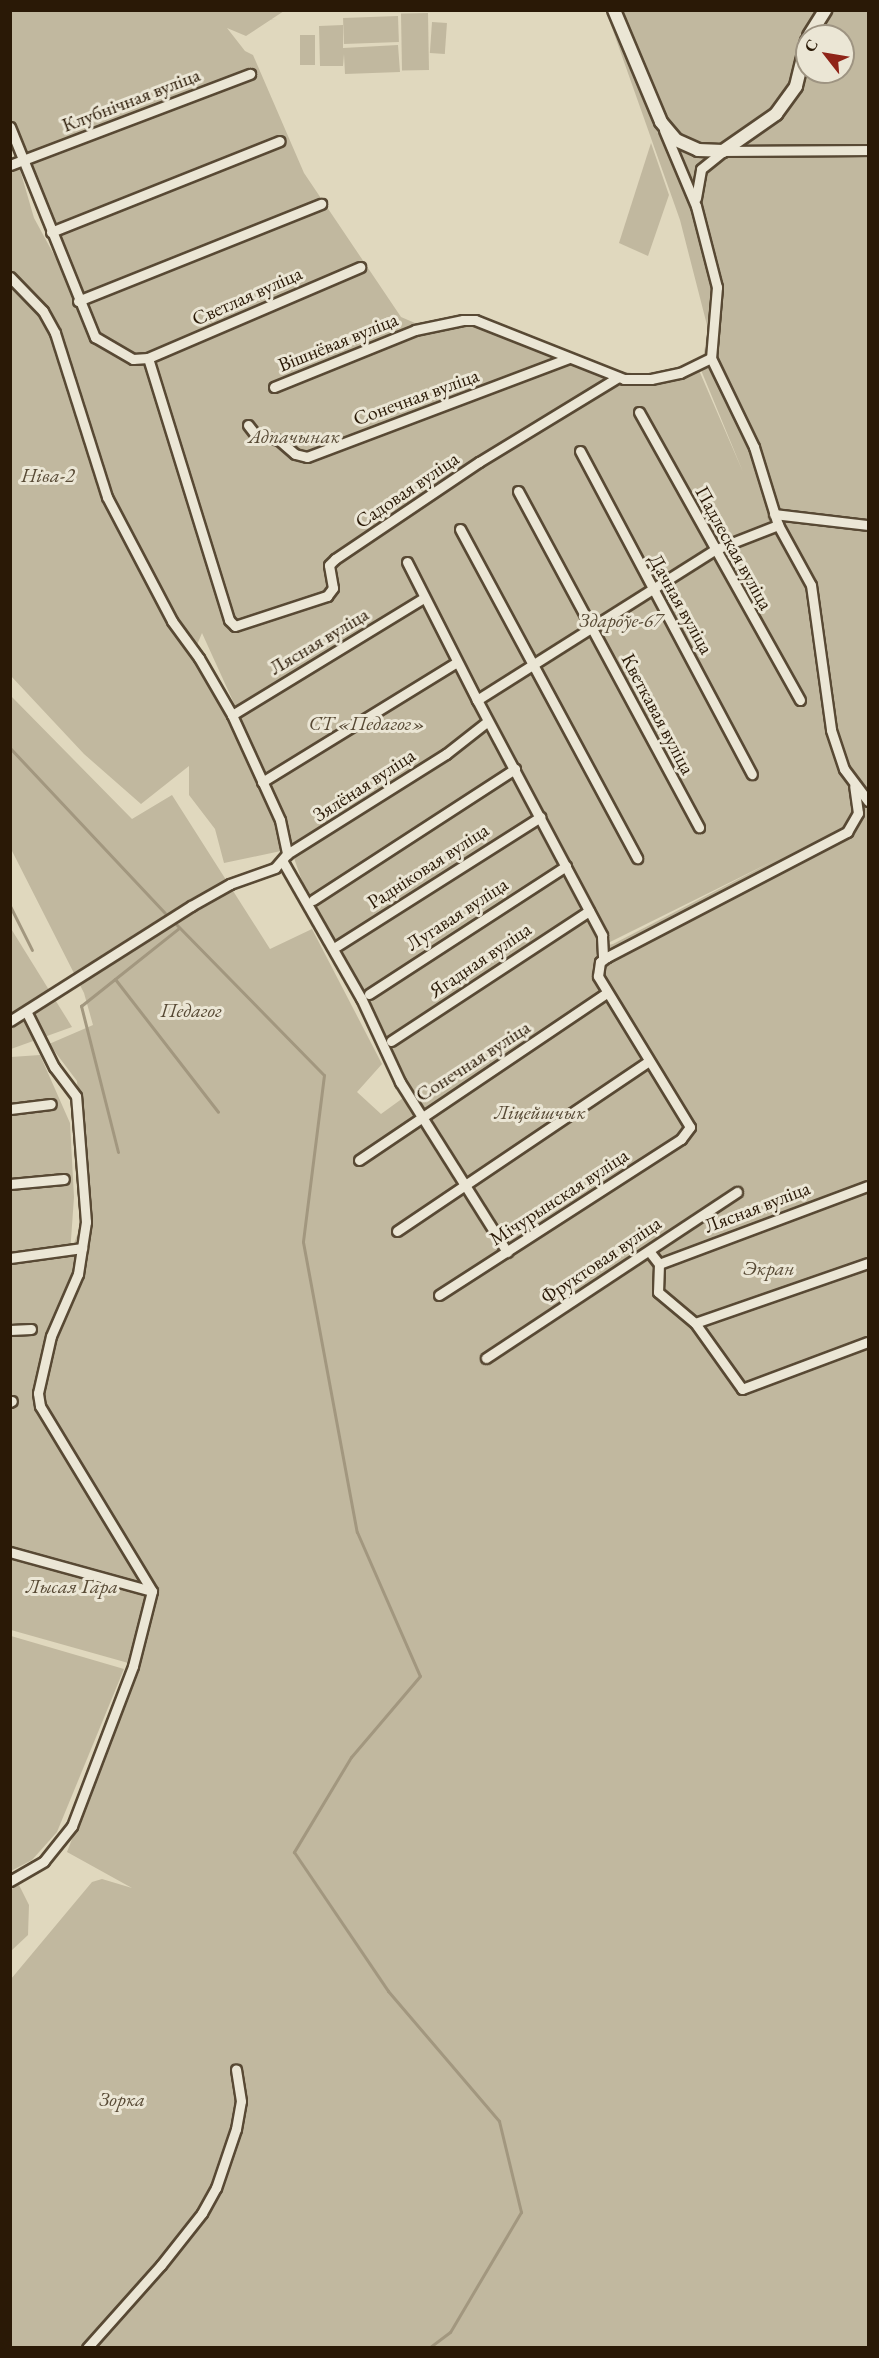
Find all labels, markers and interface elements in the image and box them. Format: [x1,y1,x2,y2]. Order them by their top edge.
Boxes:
north arrow [795,24,855,84]
text: С [799,35,823,56]
street label: Клубнічная вуліца [59,63,203,137]
street label: Светлая вуліца [188,261,306,331]
street label: Вішнёвая вуліца [274,307,402,377]
street label: Сонечная вуліца [350,363,482,431]
park label: Адпачынак [248,424,340,448]
street label: Садовая вуліца [351,447,463,533]
park label: Ніва-2 [21,463,75,487]
street label: Падлеская вуліца [690,482,778,614]
street label: Дачная вуліца [644,550,718,658]
street label: Лясная вуліца [265,602,373,680]
park label: Здароўе-67 [579,608,663,632]
street label: Кветкавая вуліца [616,649,700,779]
park label: СТ «Педагог» [309,711,425,735]
street label: Зялёная вуліца [308,743,420,827]
street label: Радніковая вуліца [363,818,493,914]
street label: Лугавая вуліца [402,872,512,956]
street label: Ягадная вуліца [424,917,536,1003]
park label: Педагог [160,998,222,1022]
street label: Сонечная вуліца [411,1015,535,1107]
park label: Ліцейшчык [494,1100,586,1124]
street label: Мічурынская вуліца [485,1143,633,1251]
street label: Лясная вуліца [701,1176,813,1238]
street label: Фруктовая вуліца [536,1211,666,1309]
park label: Экран [743,1256,795,1280]
park label: Лысая Гара [26,1574,118,1598]
park label: Зорка [99,2087,145,2111]

